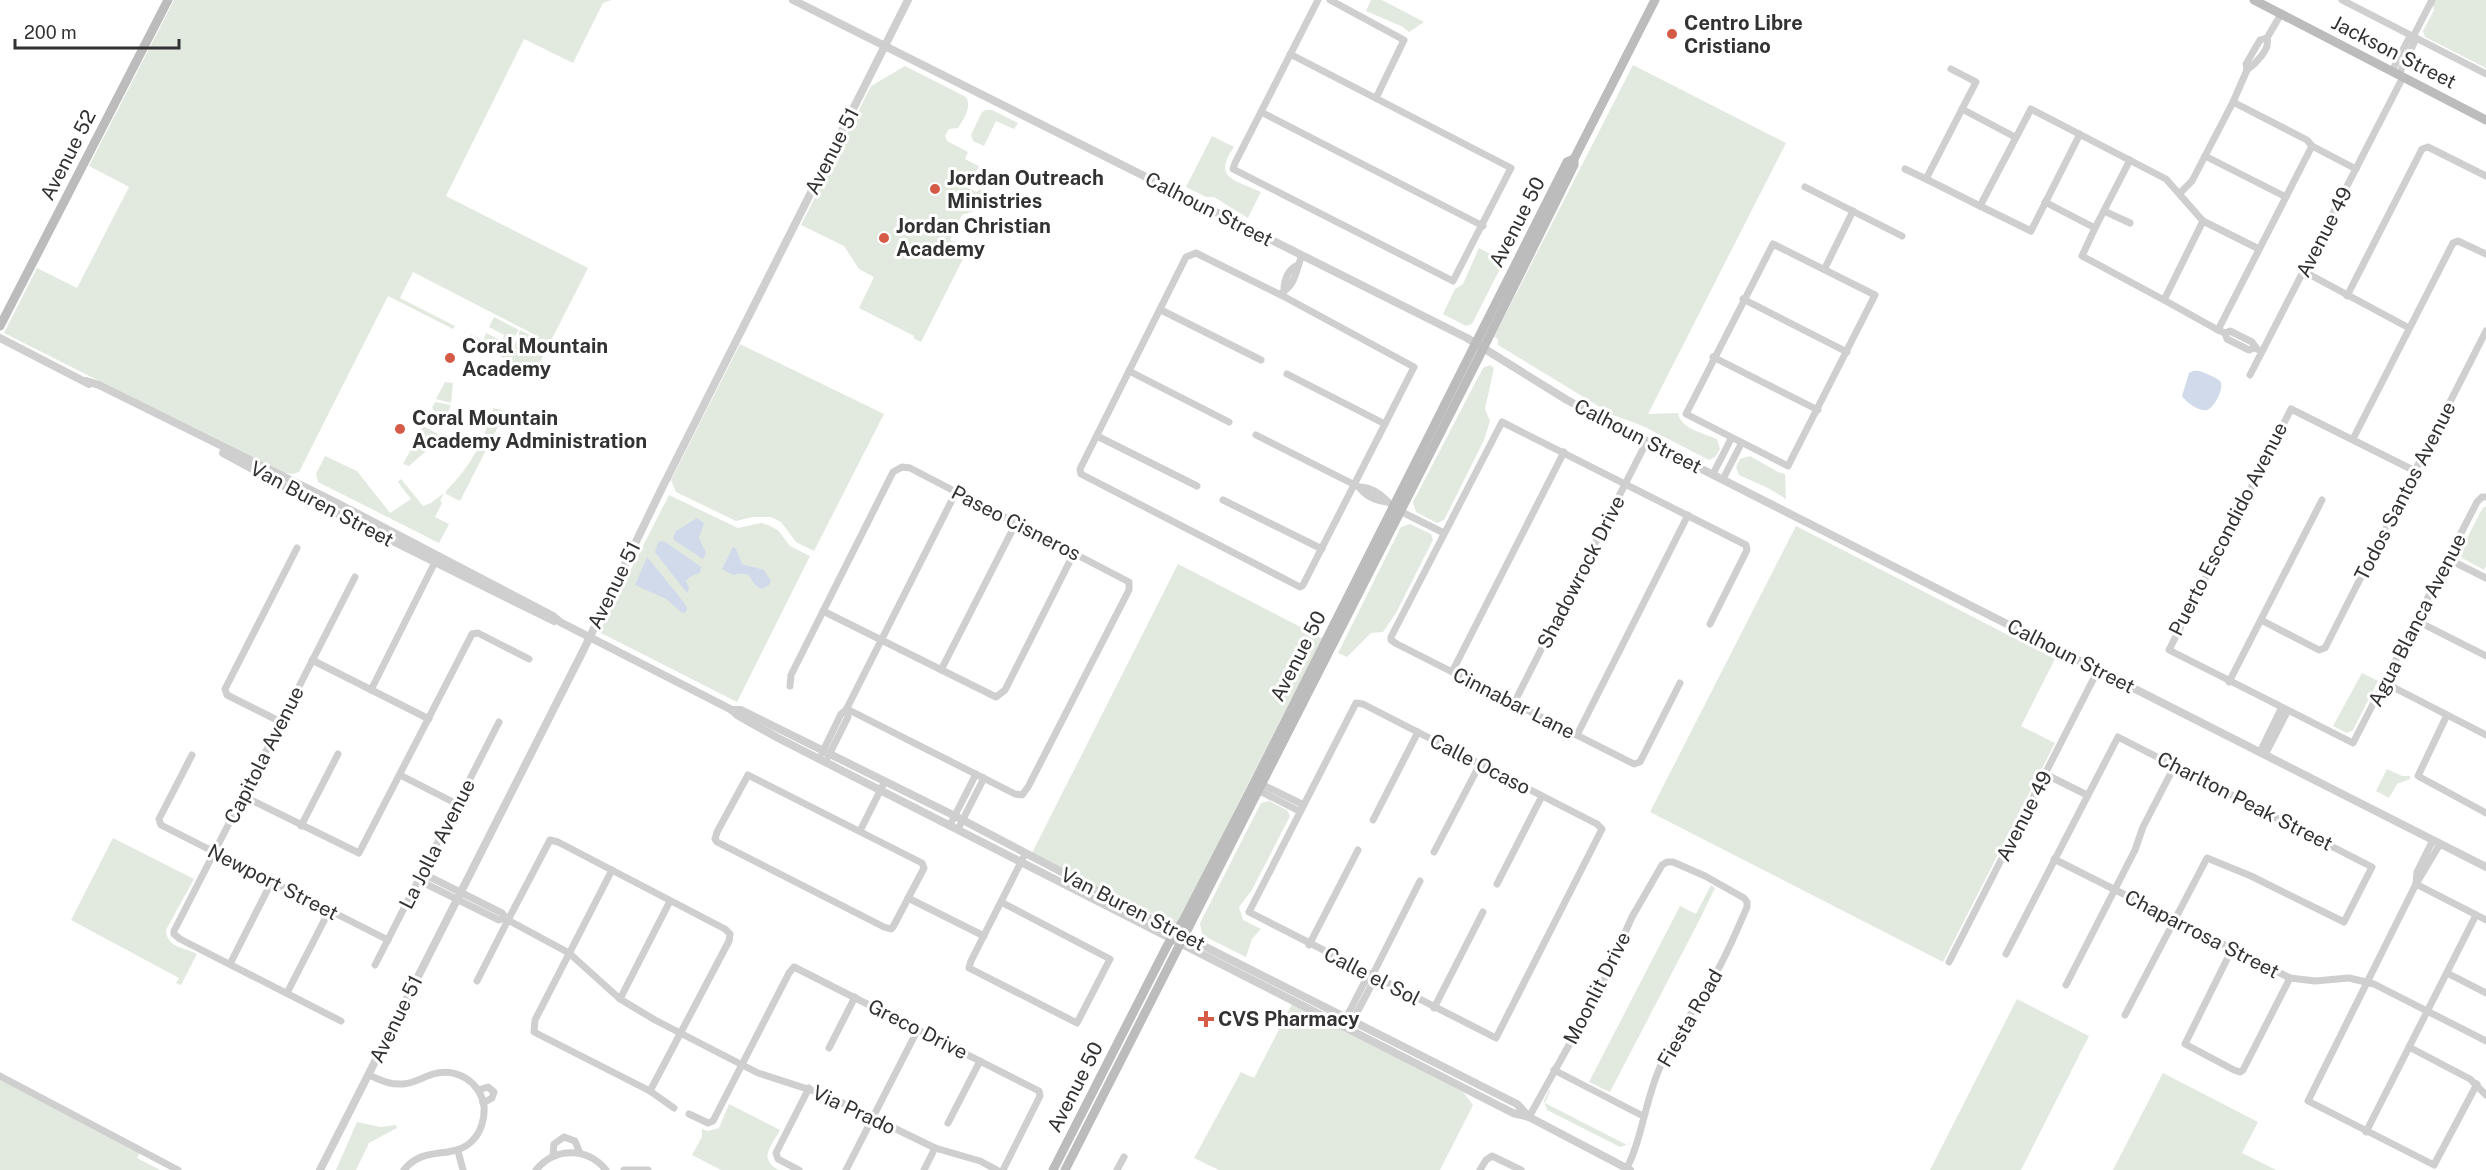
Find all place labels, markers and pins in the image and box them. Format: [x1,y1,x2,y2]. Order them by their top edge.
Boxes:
place label: Centro Libre Cristiano [1684,11,1803,58]
marker: Centro Libre Cristiano [1665,27,1679,41]
place label: Jordan Outreach Ministries [947,166,1104,213]
marker: Jordan Outreach Ministries [928,182,942,196]
place label: Jordan Christian Academy [896,214,1051,261]
marker: Jordan Christian Academy [877,231,891,245]
place label: Coral Mountain Academy [462,334,608,381]
marker: Coral Mountain Academy [443,351,457,365]
place label: Coral Mountain Academy Administration [412,406,647,453]
marker: Coral Mountain Academy Administration [393,422,407,436]
place label: CVS Pharmacy [1218,1007,1359,1031]
marker: CVS Pharmacy [1199,1012,1213,1026]

